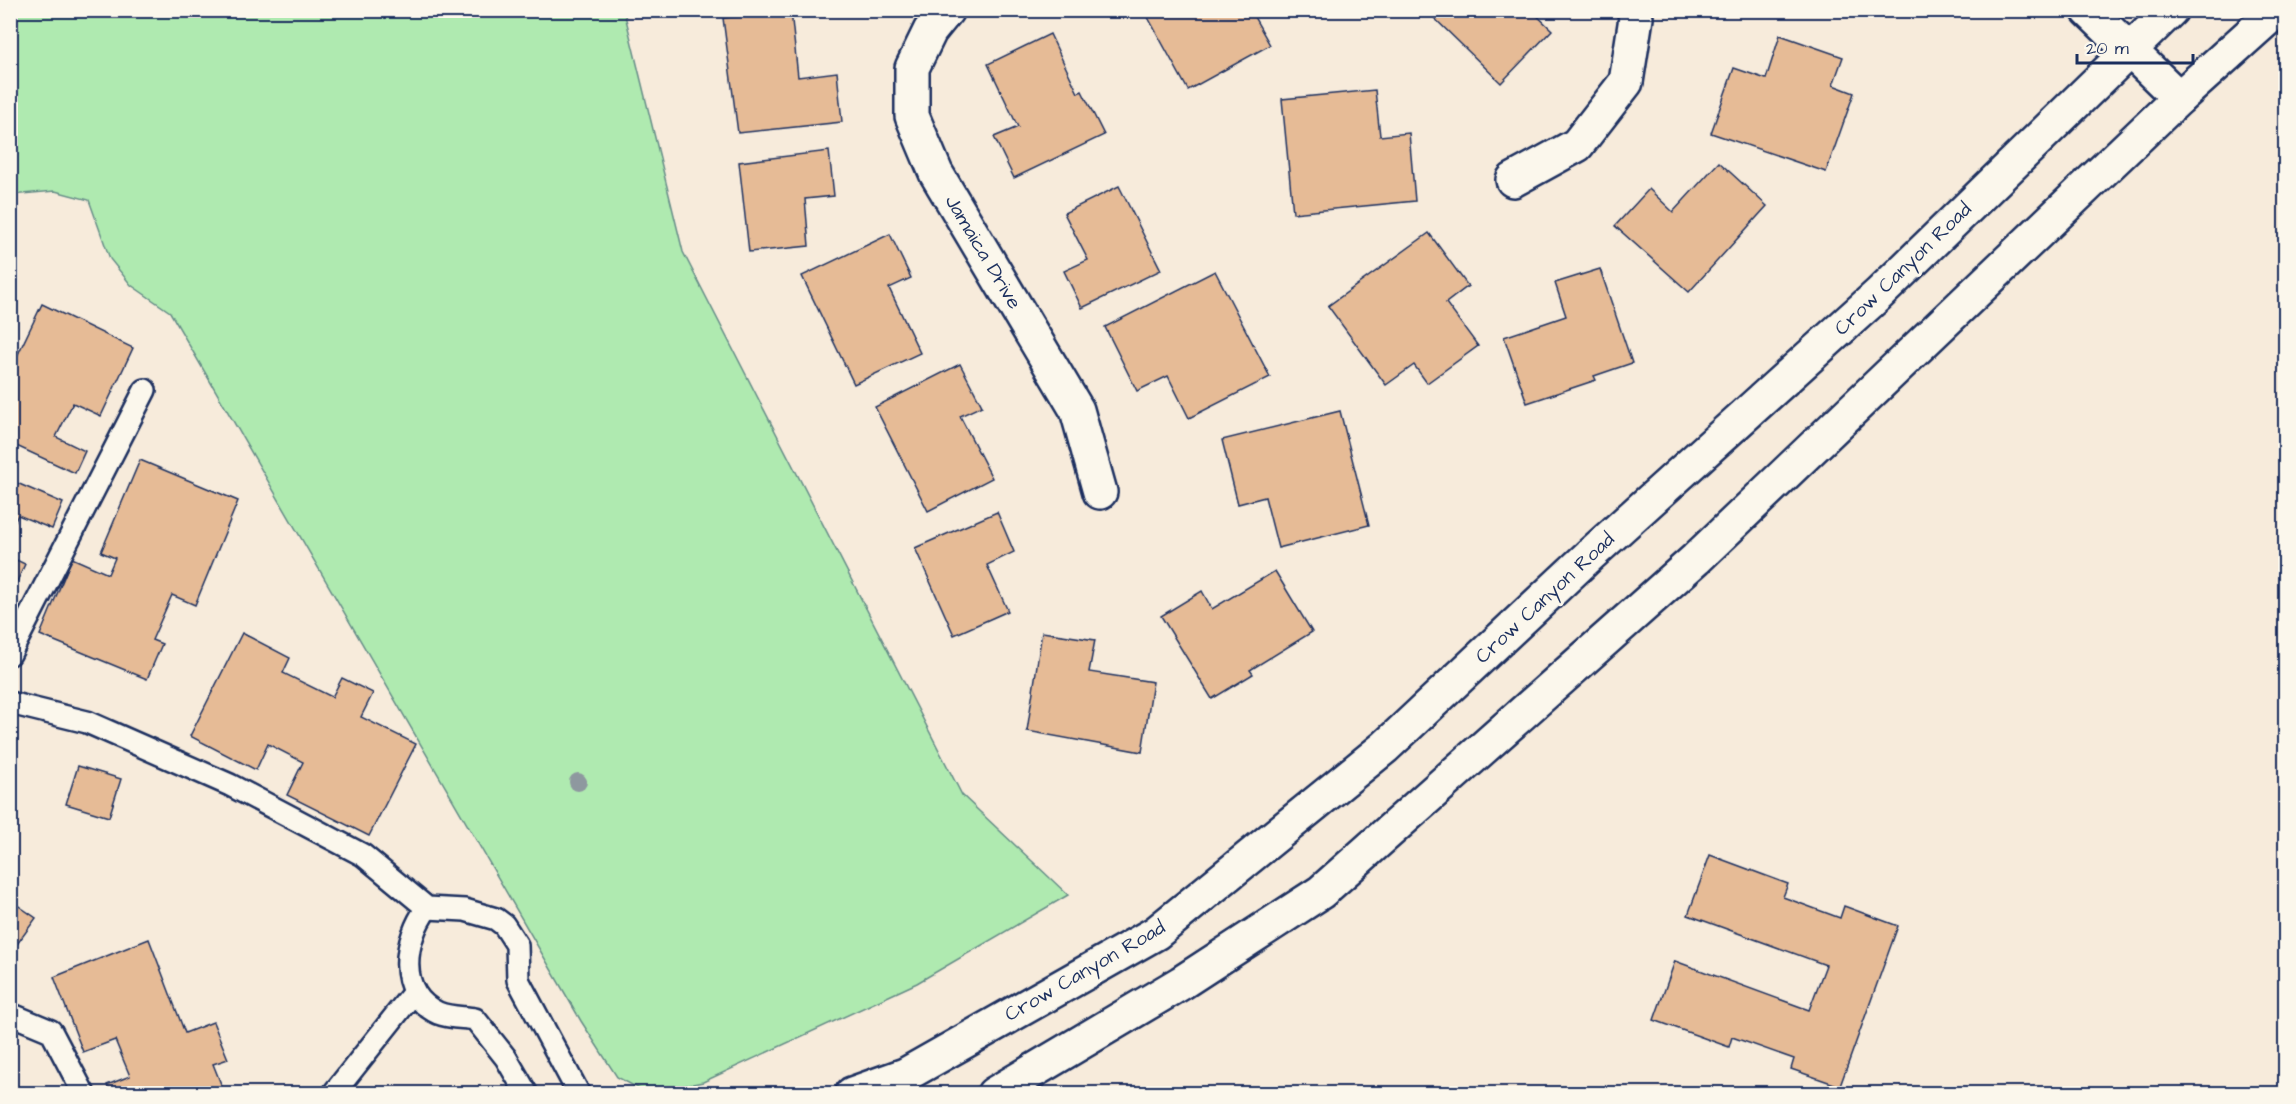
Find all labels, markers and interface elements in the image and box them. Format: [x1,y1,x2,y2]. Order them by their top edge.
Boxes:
scale bar [2077,27,2192,65]
text: 20 m [2086,36,2129,61]
street label: Jamaica Drive [938,190,1028,314]
street label: Crow Canyon Road [1828,196,1979,343]
street label: Crow Canyon Road [1469,526,1621,671]
street label: Crow Canyon Road [1000,914,1171,1029]

